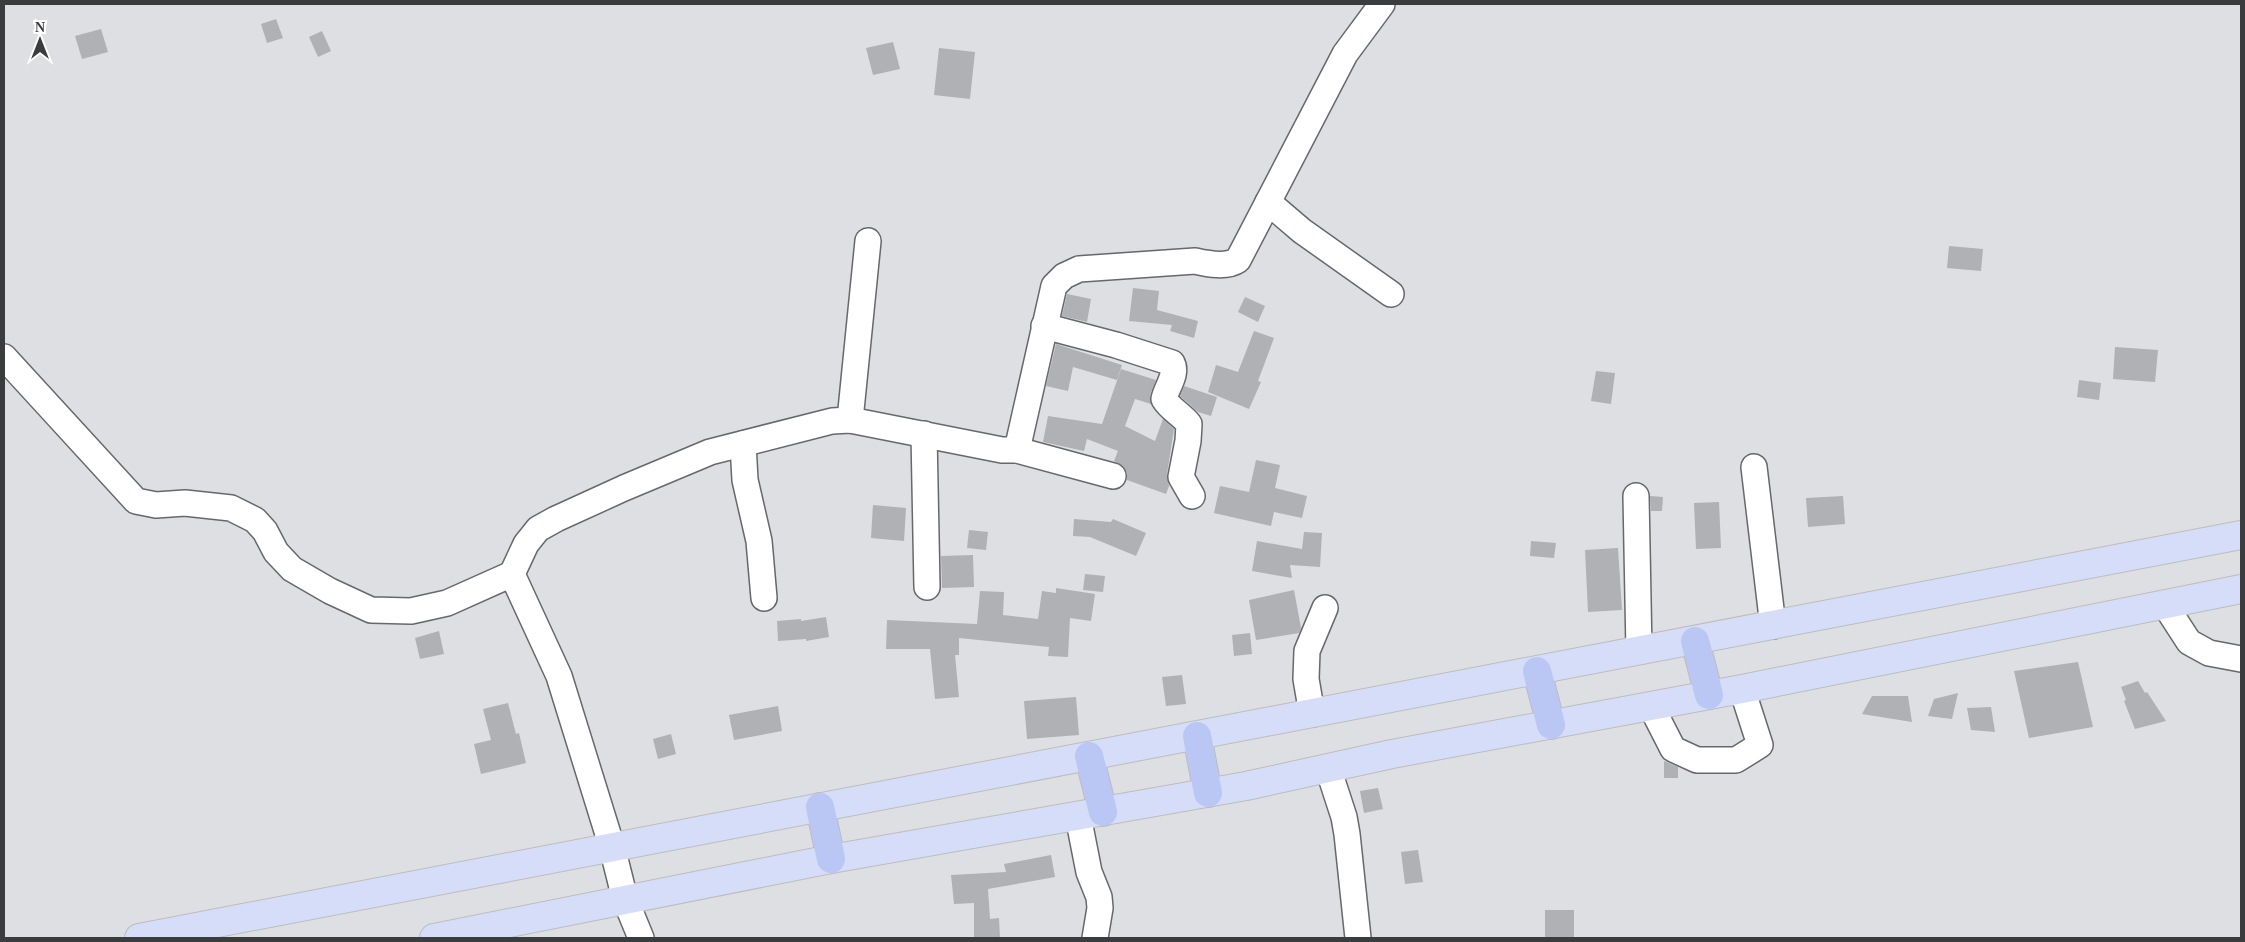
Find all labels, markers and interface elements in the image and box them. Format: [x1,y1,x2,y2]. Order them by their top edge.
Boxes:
north arrow [15,15,65,65]
text: N [35,20,45,35]

